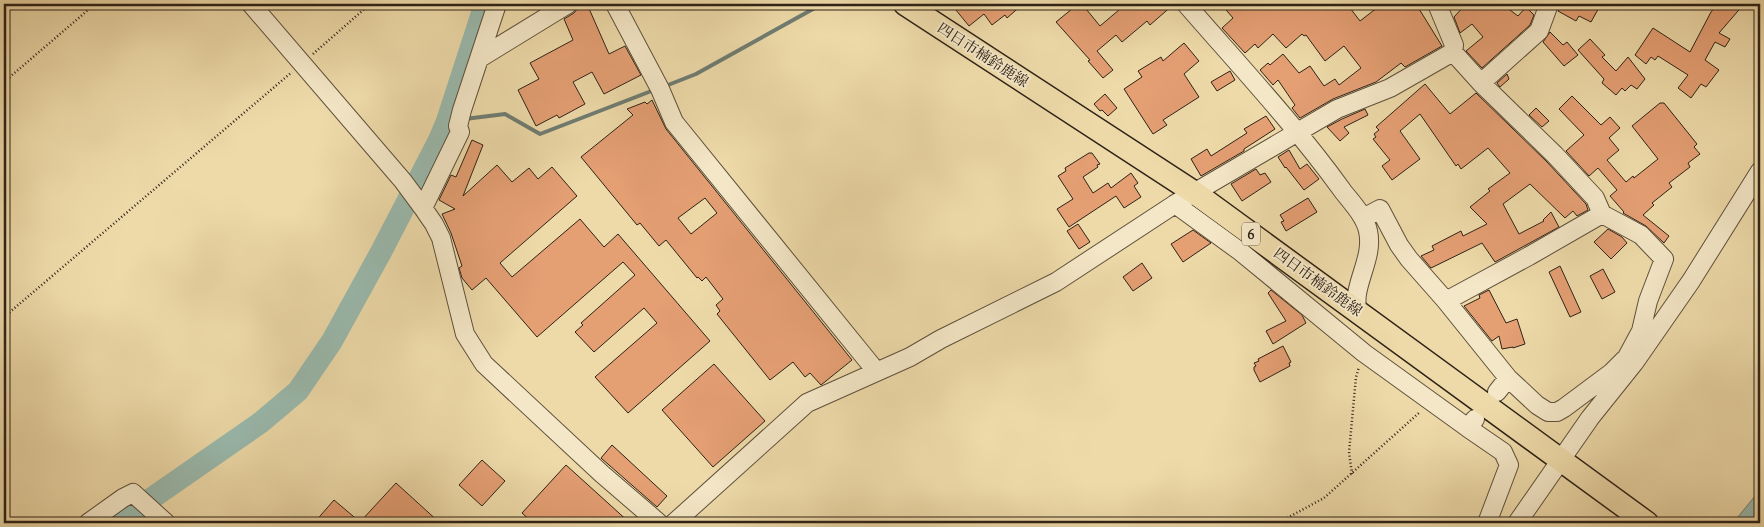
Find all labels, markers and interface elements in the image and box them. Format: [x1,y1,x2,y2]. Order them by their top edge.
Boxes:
street label: 四日市楠鈴鹿線 [932,19,1032,94]
road number: 6 [1242,222,1260,245]
street label: 四日市楠鈴鹿線 [1268,244,1366,323]

